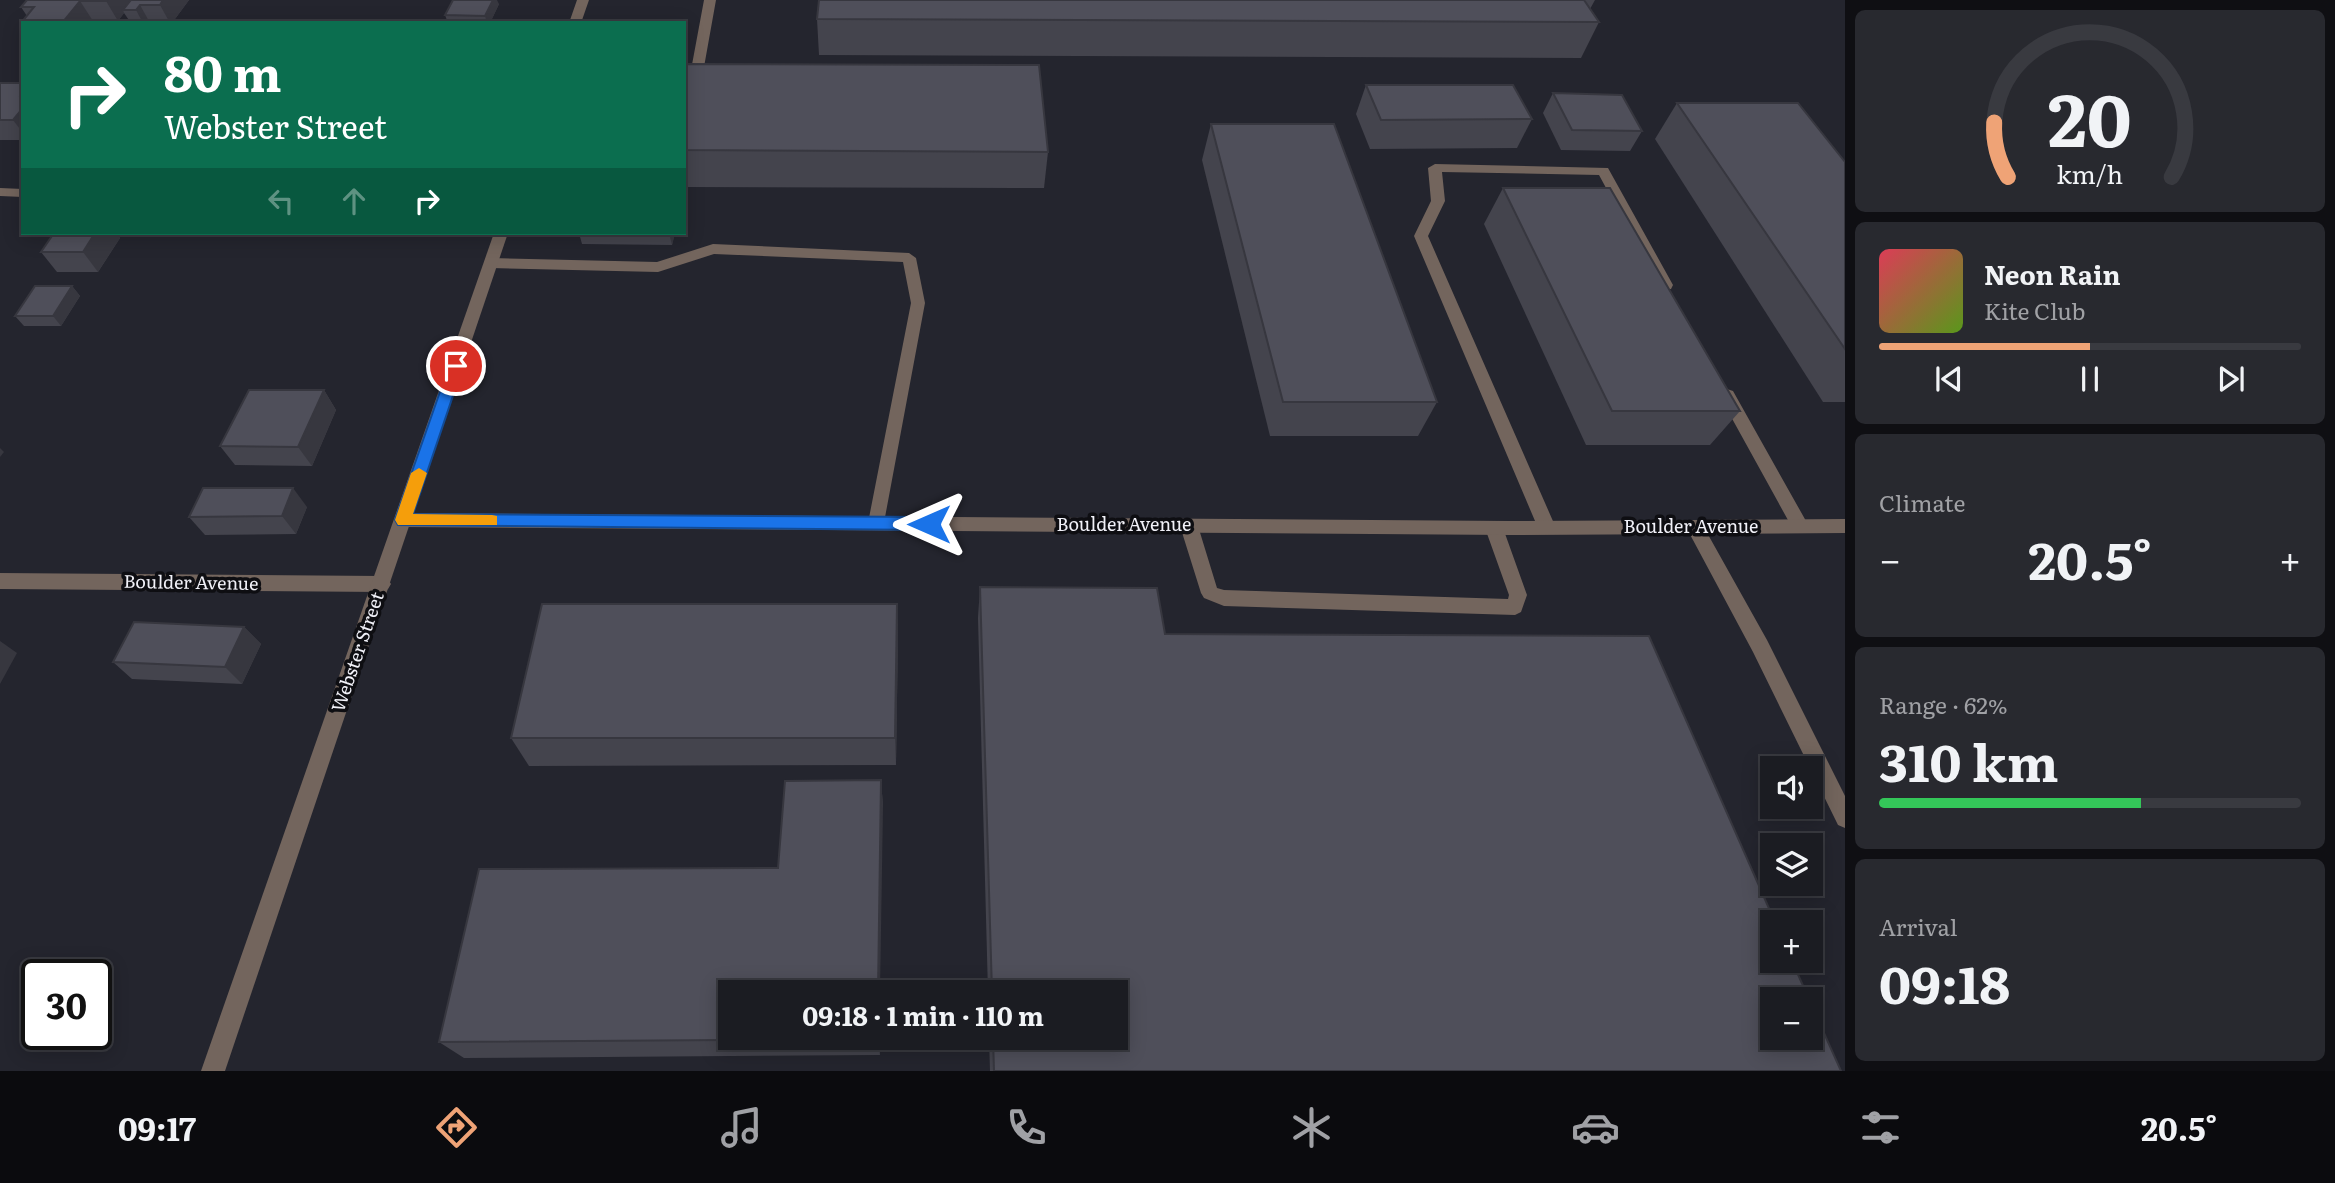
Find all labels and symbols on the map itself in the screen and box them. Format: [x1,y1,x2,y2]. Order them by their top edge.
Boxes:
pin [426,336,486,396]
position arrow [892,487,966,561]
street label: Boulder Avenue [1057,510,1191,537]
street label: Boulder Avenue [1624,512,1758,539]
street label: Boulder Avenue [123,567,259,596]
street label: Webster Street [323,587,390,715]
speed limit sign: 30 [21,959,112,1050]

